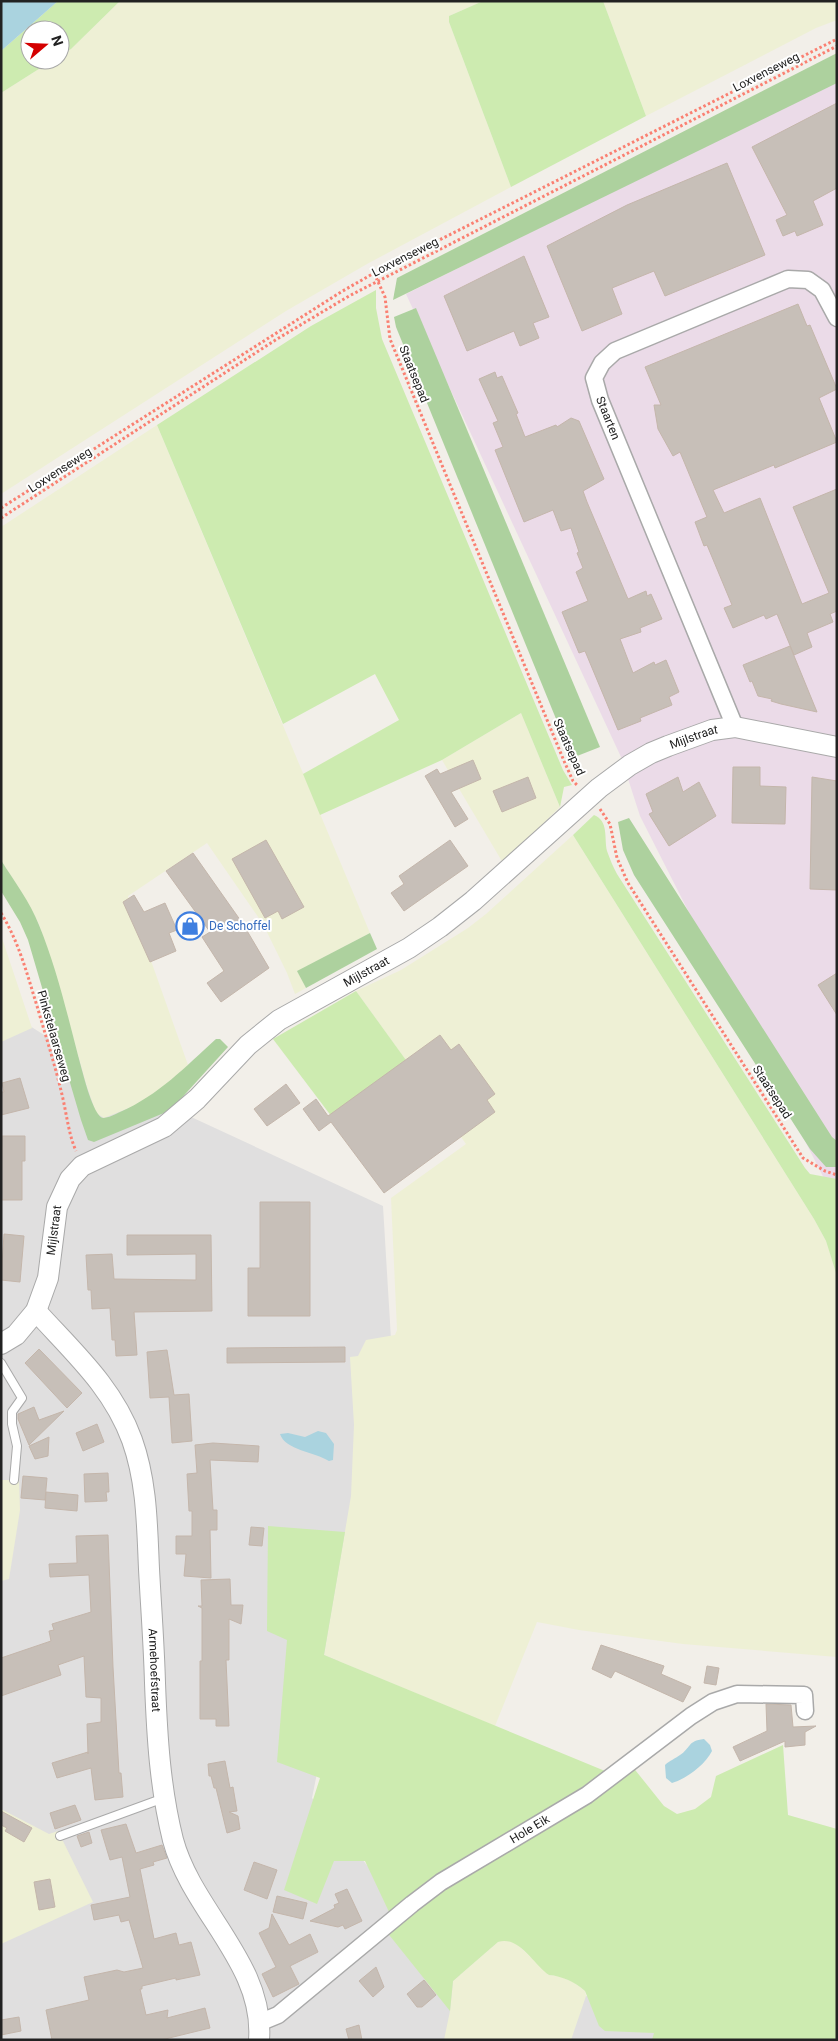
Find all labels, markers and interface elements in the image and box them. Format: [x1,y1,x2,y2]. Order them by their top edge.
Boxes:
north arrow [20,20,70,70]
text: N [48,33,66,48]
street label: Loxvenseweg [731,49,801,95]
street label: Loxvenseweg [370,234,440,280]
street label: Staatsepad [396,343,432,405]
street label: Staarten [593,394,623,442]
street label: Loxvenseweg [26,444,94,496]
street label: Staatsepad [550,716,588,778]
street label: Mijlstraat [668,722,719,752]
shop icon: De Schoffel [175,911,205,941]
place label: De Schoffel [209,919,271,933]
street label: Mijlstraat [341,953,392,990]
street label: Pinkstelaarseweg [34,989,74,1083]
street label: Staatsepad [750,1063,794,1121]
street label: Mijlstraat [44,1204,64,1256]
street label: Armehoefstraat [146,1628,163,1712]
street label: Hole Eik [507,1812,553,1846]

